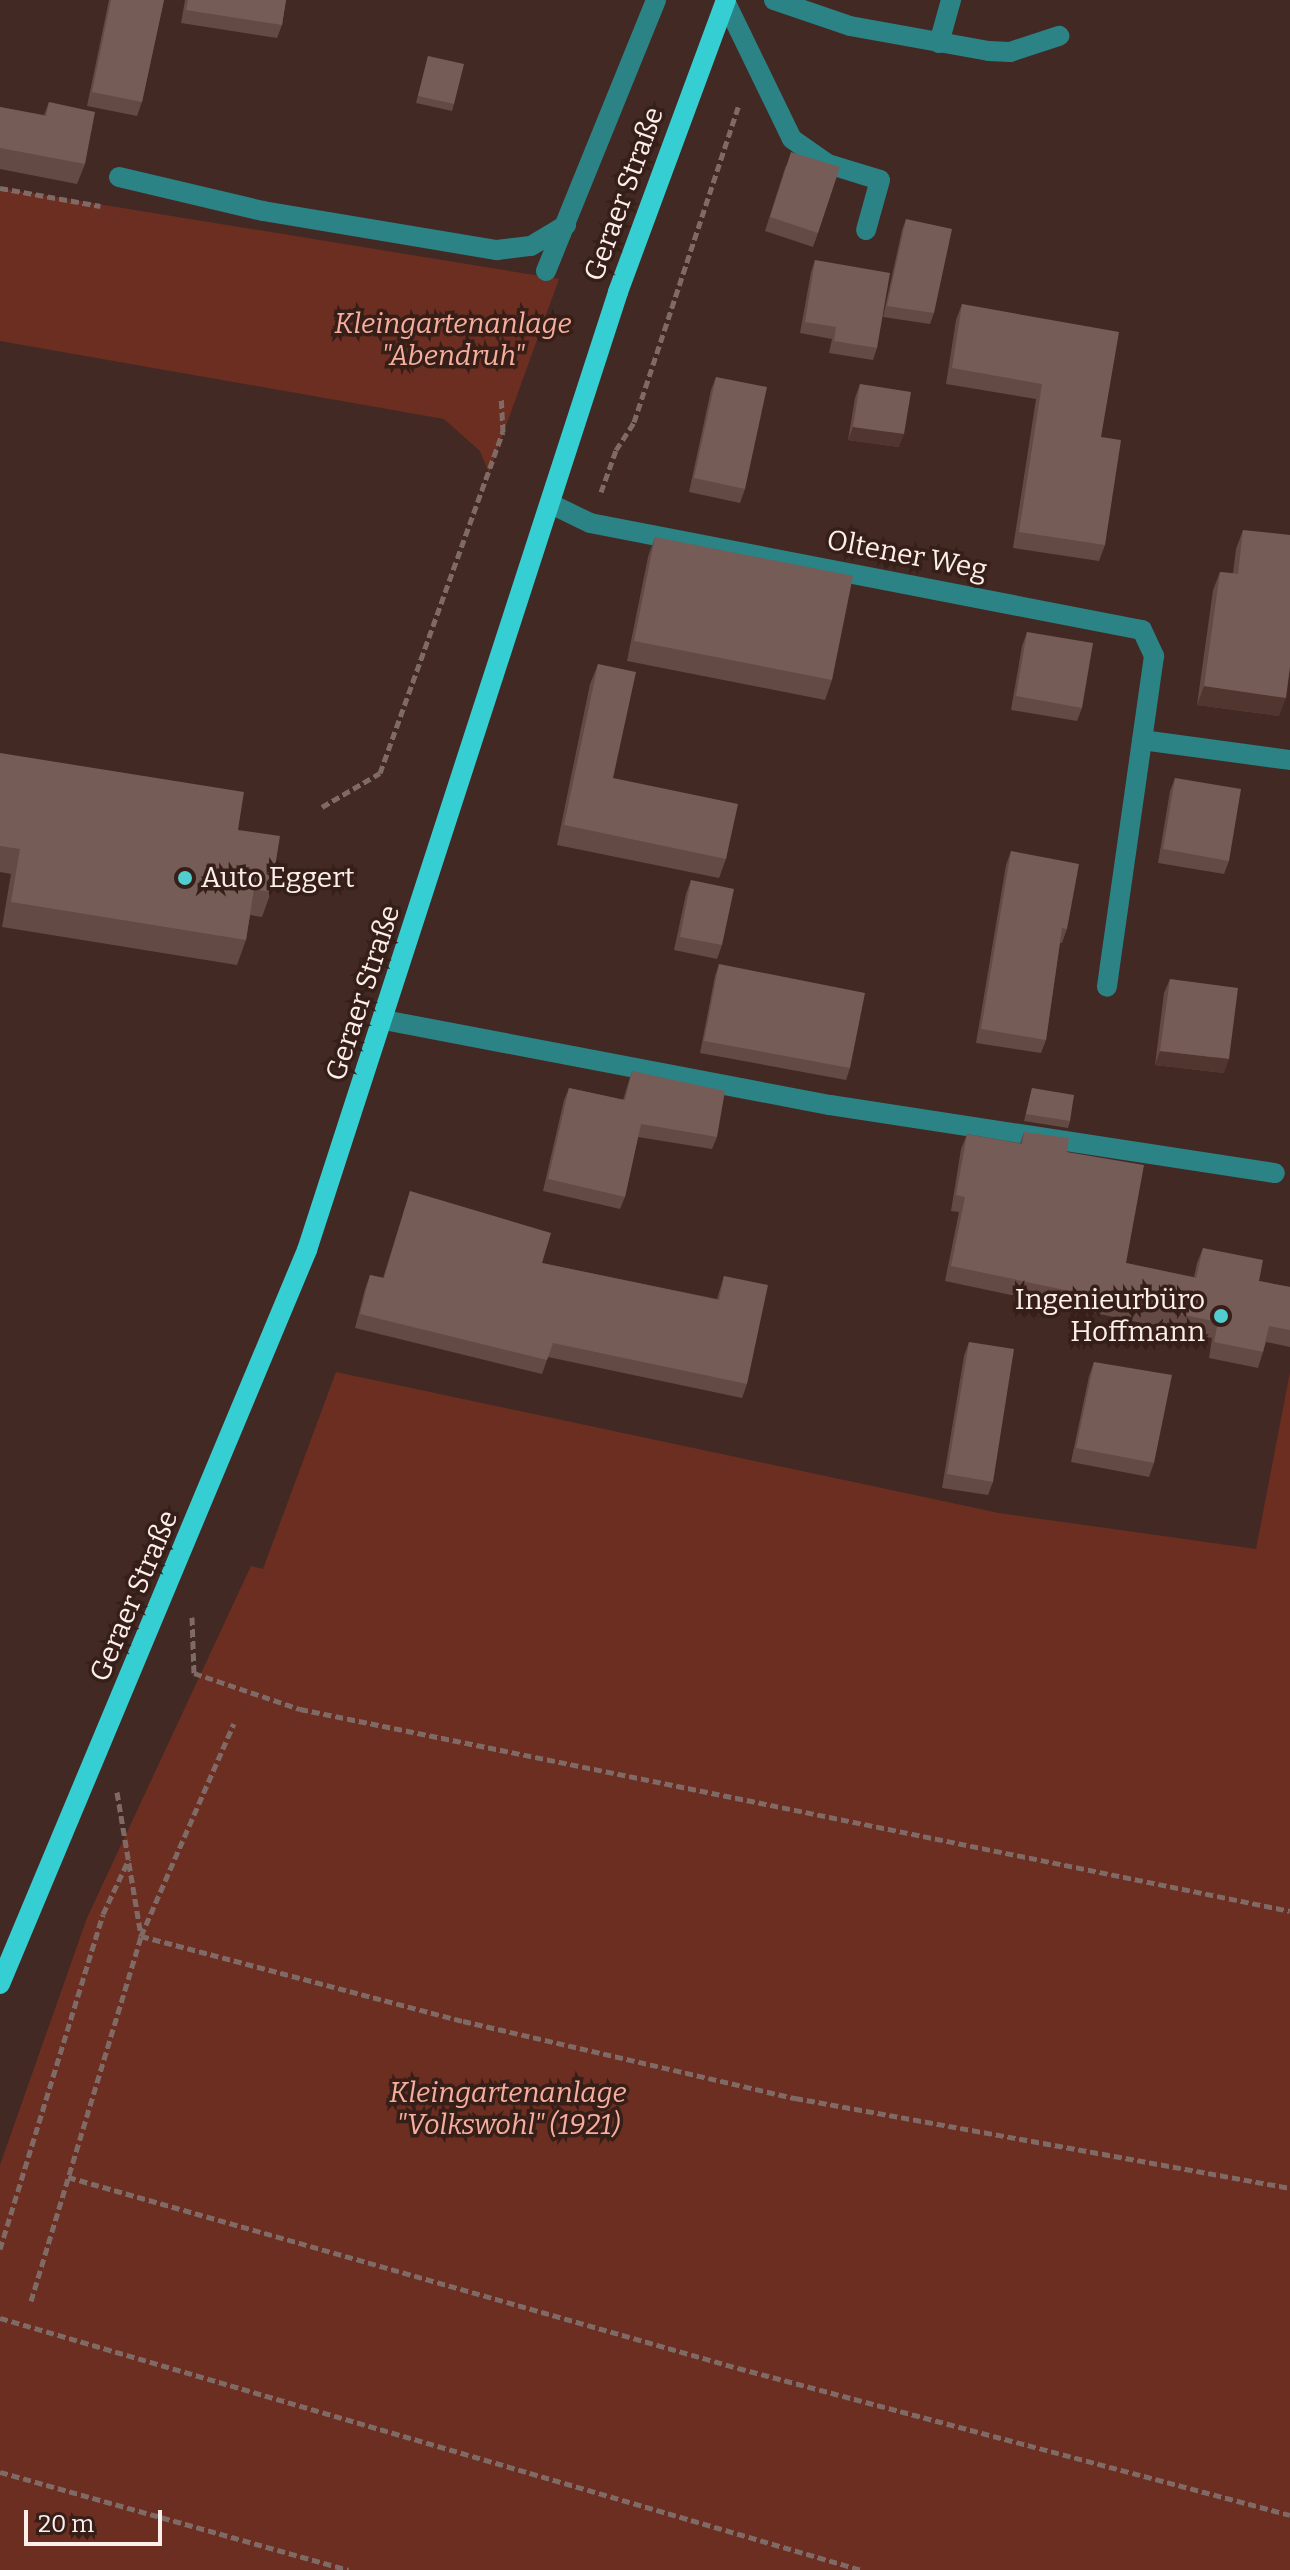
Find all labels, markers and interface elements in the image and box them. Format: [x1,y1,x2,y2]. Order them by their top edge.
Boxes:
street label: Geraer Straße [577,102,671,286]
park label: Kleingartenanlage "Abendruh" [334,307,572,373]
street label: Oltener Weg [824,523,990,587]
place label: Auto Eggert [201,861,355,895]
marker: Auto Eggert [176,869,194,887]
street label: Geraer Straße [319,901,407,1085]
place label: Ingenieurbüro Hoffmann [1015,1283,1205,1349]
marker: Ingenieurbüro Hoffmann [1212,1307,1230,1325]
street label: Geraer Straße [83,1505,185,1687]
park label: Kleingartenanlage "Volkswohl" (1921) [389,2076,627,2142]
scale bar [28,2494,166,2544]
text: 20 m [38,2510,94,2538]

